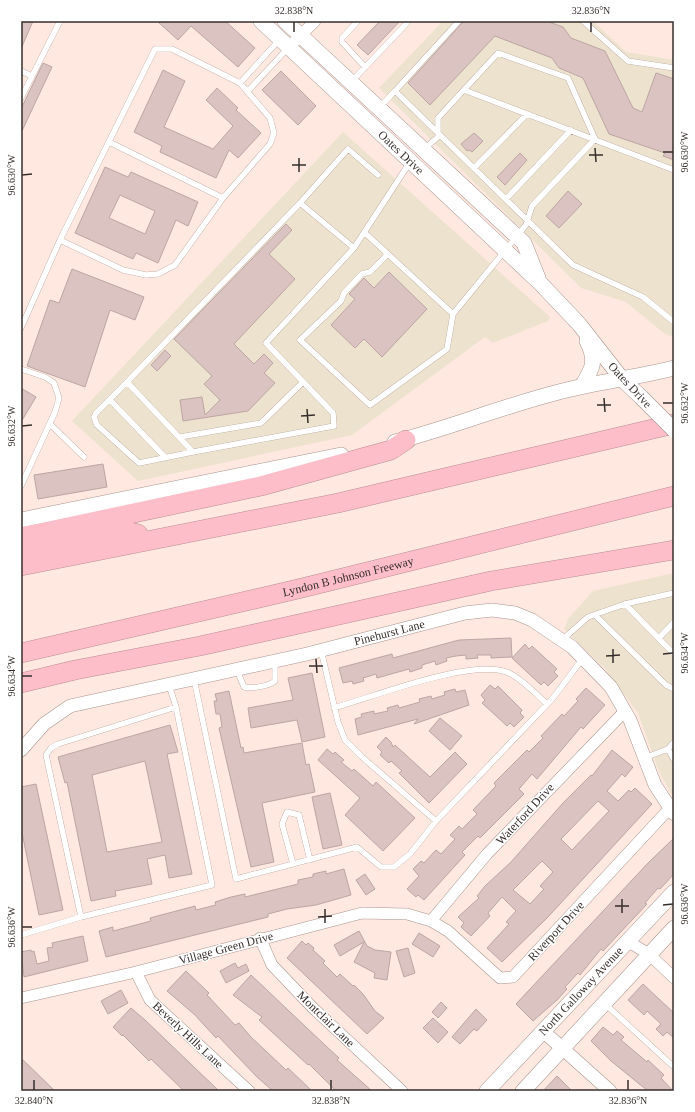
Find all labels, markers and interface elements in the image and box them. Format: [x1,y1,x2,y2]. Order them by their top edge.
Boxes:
text: 32.838°N [275,5,313,16]
text: 32.836°N [572,5,610,16]
street label: Oates Drive [375,128,427,177]
text: 96.630°W [679,131,690,172]
text: 96.630°W [6,154,17,195]
street label: Oates Drive [605,359,655,411]
text: 96.632°W [679,382,690,423]
text: 96.632°W [6,405,17,446]
street label: Lyndon B Johnson Freeway [281,554,415,599]
street label: Pinehurst Lane [353,617,426,649]
text: 96.634°W [679,632,690,673]
text: 96.634°W [6,655,17,696]
street label: Waterford Drive [493,780,557,848]
text: 96.636°W [679,883,690,924]
street label: Riverport Drive [525,898,587,964]
text: 96.636°W [6,906,17,947]
street label: Village Green Drive [177,929,275,967]
street label: North Galloway Avenue [536,944,626,1038]
street label: Montclair Lane [294,988,358,1050]
street label: Beverly Hills Lane [150,999,226,1071]
text: 32.840°N [15,1095,53,1106]
text: 32.838°N [312,1095,350,1106]
text: 32.836°N [609,1095,647,1106]

